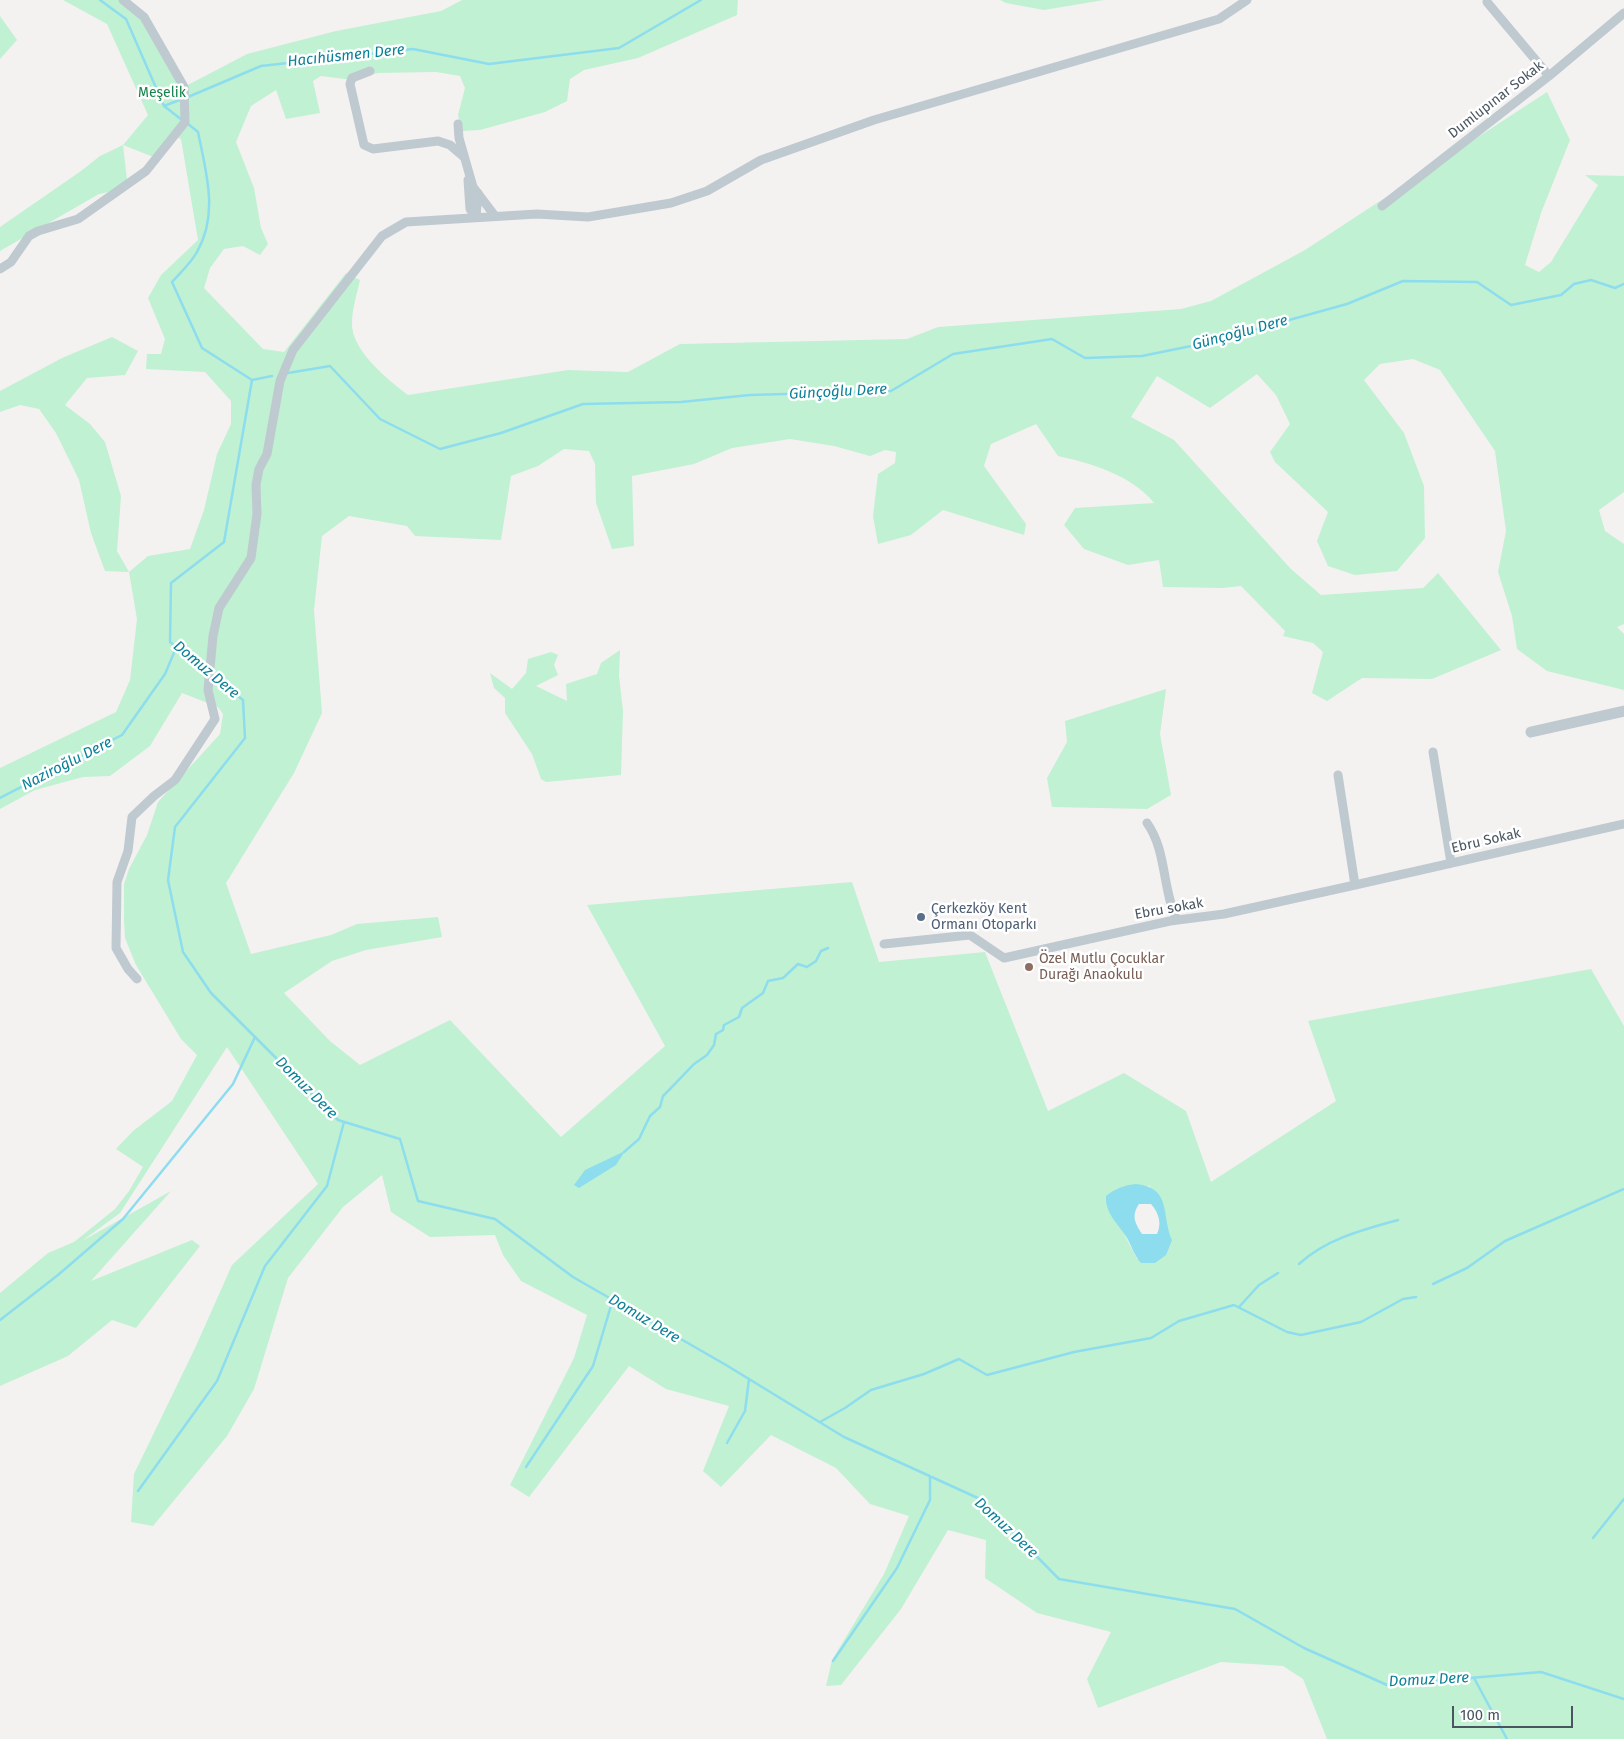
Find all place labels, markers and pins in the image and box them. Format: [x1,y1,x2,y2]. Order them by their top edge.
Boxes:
place label: Çerkezköy Kent Ormanı Otoparkı [931,901,1037,934]
marker: Çerkezköy Kent Ormanı Otoparkı [915,911,927,923]
place label: Özel Mutlu Çocuklar Durağı Anaokulu [1039,951,1165,984]
marker: Özel Mutlu Çocuklar Durağı Anaokulu [1023,961,1035,973]

